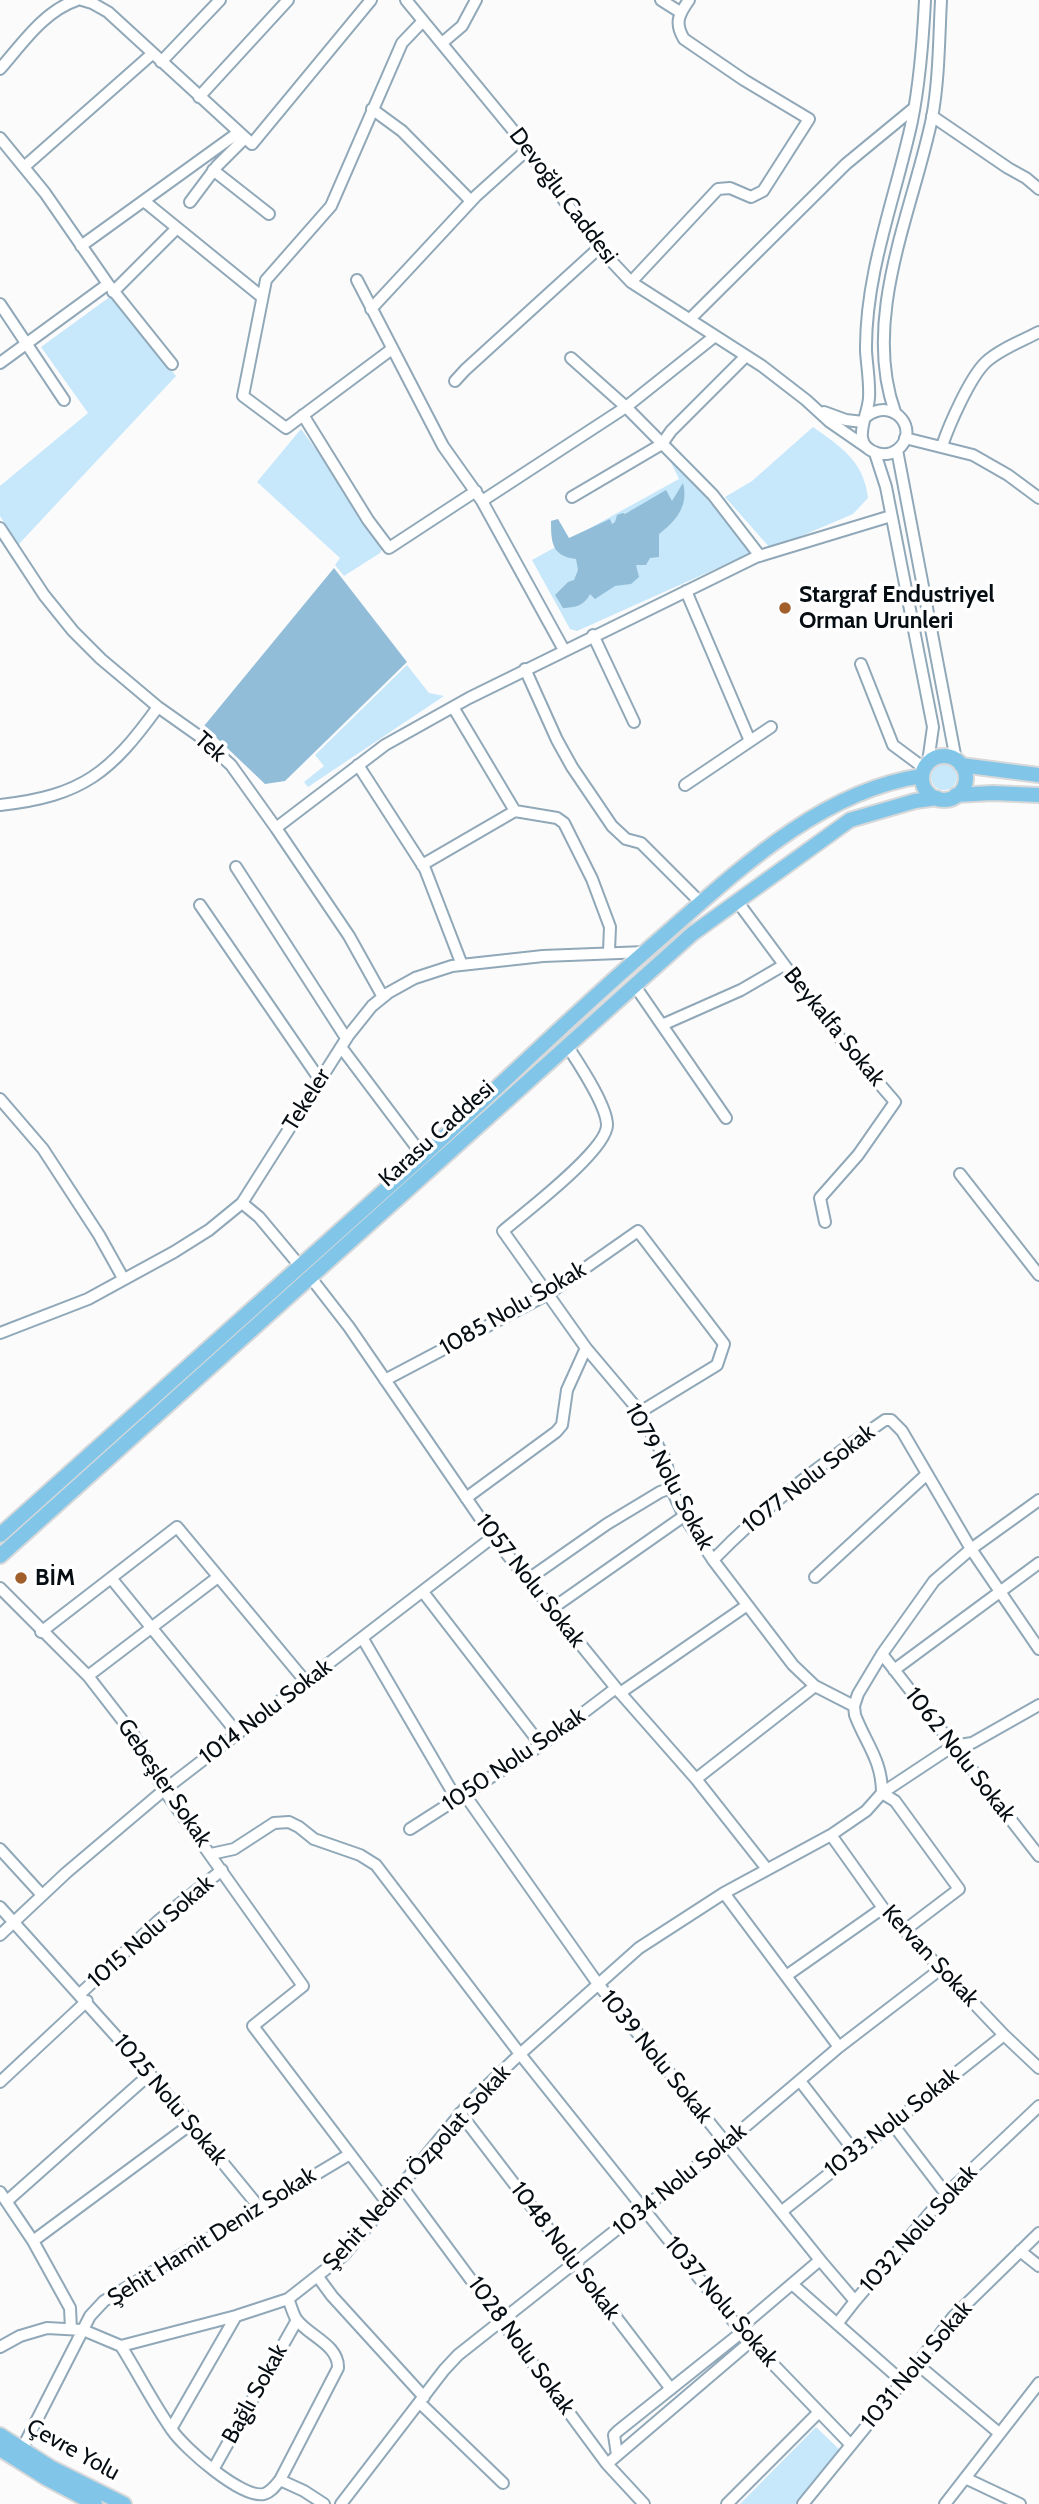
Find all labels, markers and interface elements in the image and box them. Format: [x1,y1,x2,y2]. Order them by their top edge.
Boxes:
street label: Devoğlu Caddesi [503,123,623,269]
place label: Stargraf Endustriyel Orman Urunleri [799,581,994,635]
marker: Stargraf Endustriyel Orman Urunleri [777,600,793,616]
street label: Tek [189,726,231,768]
street label: Beykalfa Sokak [778,962,890,1092]
street label: Tekeler [277,1064,337,1136]
street label: Karasu Caddesi [374,1075,500,1193]
street label: 1085 Nolu Sokak [435,1256,591,1362]
street label: 1079 Nolu Sokak [619,1399,719,1555]
street label: 1077 Nolu Sokak [737,1419,881,1539]
street label: 1057 Nolu Sokak [469,1509,591,1653]
place label: BİM [35,1564,75,1592]
marker: BİM [13,1570,29,1586]
street label: 1014 Nolu Sokak [194,1653,338,1771]
street label: 1062 Nolu Sokak [899,1682,1021,1828]
street label: 1050 Nolu Sokak [437,1702,591,1818]
street label: Gebeşler Sokak [111,1714,217,1852]
street label: 1015 Nolu Sokak [83,1870,219,1994]
street label: Kervan Sokak [876,1899,984,2013]
street label: 1039 Nolu Sokak [594,1985,718,2129]
street label: 1025 Nolu Sokak [107,2029,233,2171]
street label: Şehit Nedim Özpolat Sokak [317,2060,517,2276]
street label: 1033 Nolu Sokak [820,2062,964,2184]
street label: 1034 Nolu Sokak [608,2118,752,2242]
street label: 1032 Nolu Sokak [855,2160,983,2298]
street label: Şehit Hamit Deniz Sokak [103,2162,321,2312]
street label: 1048 Nolu Sokak [504,2177,626,2325]
street label: 1037 Nolu Sokak [659,2231,783,2373]
street label: 1028 Nolu Sokak [462,2272,580,2420]
street label: 1031 Nolu Sokak [856,2296,978,2434]
street label: Bağlı Sokak [216,2340,294,2448]
street label: Çevre Yolu [22,2413,124,2487]

